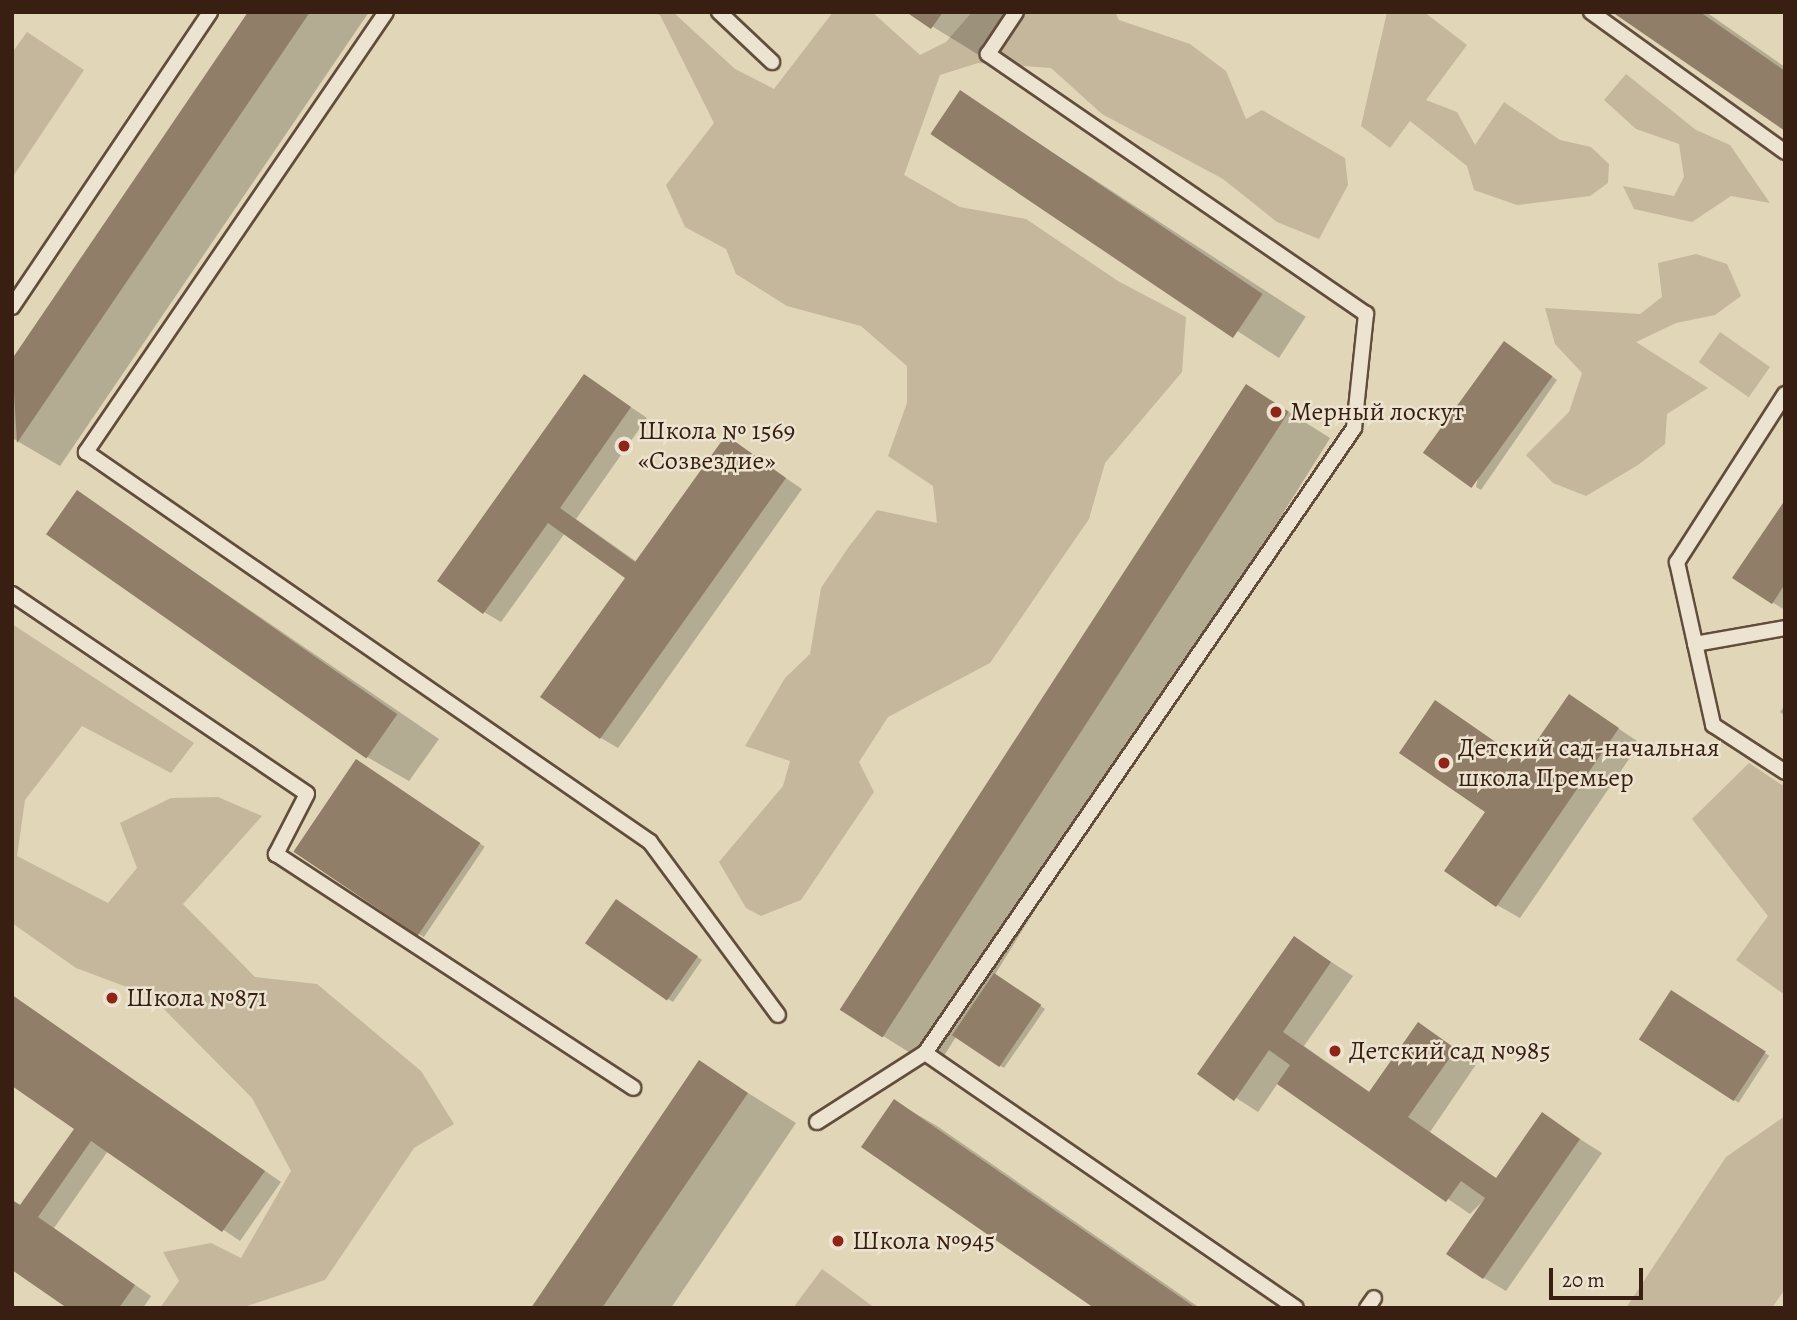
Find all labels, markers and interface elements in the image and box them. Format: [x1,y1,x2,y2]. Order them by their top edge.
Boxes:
place label: Мерный лоскут [1290,396,1464,428]
marker: Мерный лоскут [1268,404,1284,420]
place label: Школа № 1569 «Созвездие» [638,415,795,476]
marker: Школа № 1569 «Созвездие» [616,438,632,454]
place label: Детский сад-начальная школа Премьер [1458,732,1720,794]
marker: Детский сад-начальная школа Премьер [1436,755,1452,771]
place label: Школа №871 [126,982,267,1014]
marker: Школа №871 [104,990,120,1006]
place label: Детский сад №985 [1349,1035,1551,1067]
marker: Детский сад №985 [1327,1043,1343,1059]
place label: Школа №945 [852,1225,995,1257]
marker: Школа №945 [830,1233,846,1249]
scale bar [1552,1254,1646,1298]
text: 20 m [1562,1266,1605,1294]

